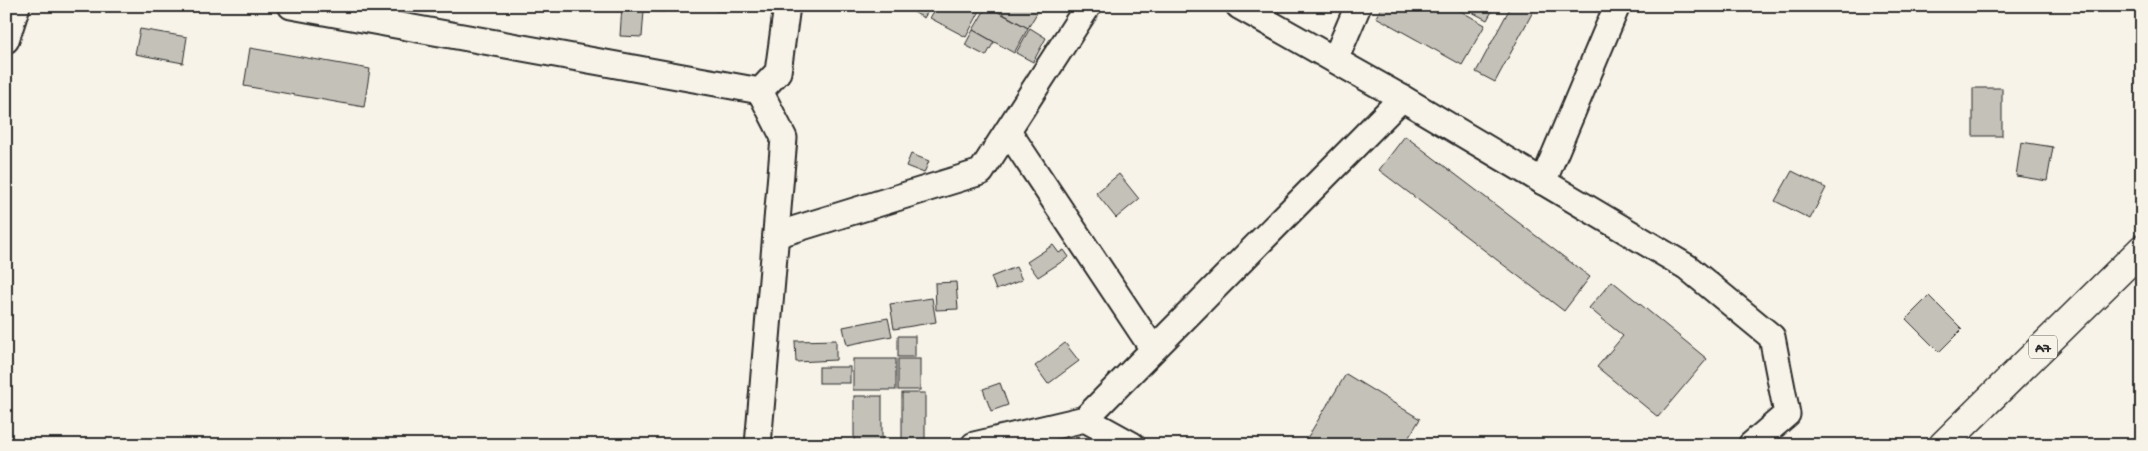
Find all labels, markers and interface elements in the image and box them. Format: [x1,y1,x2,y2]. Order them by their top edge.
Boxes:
road number: A7 [2029,336,2057,358]

